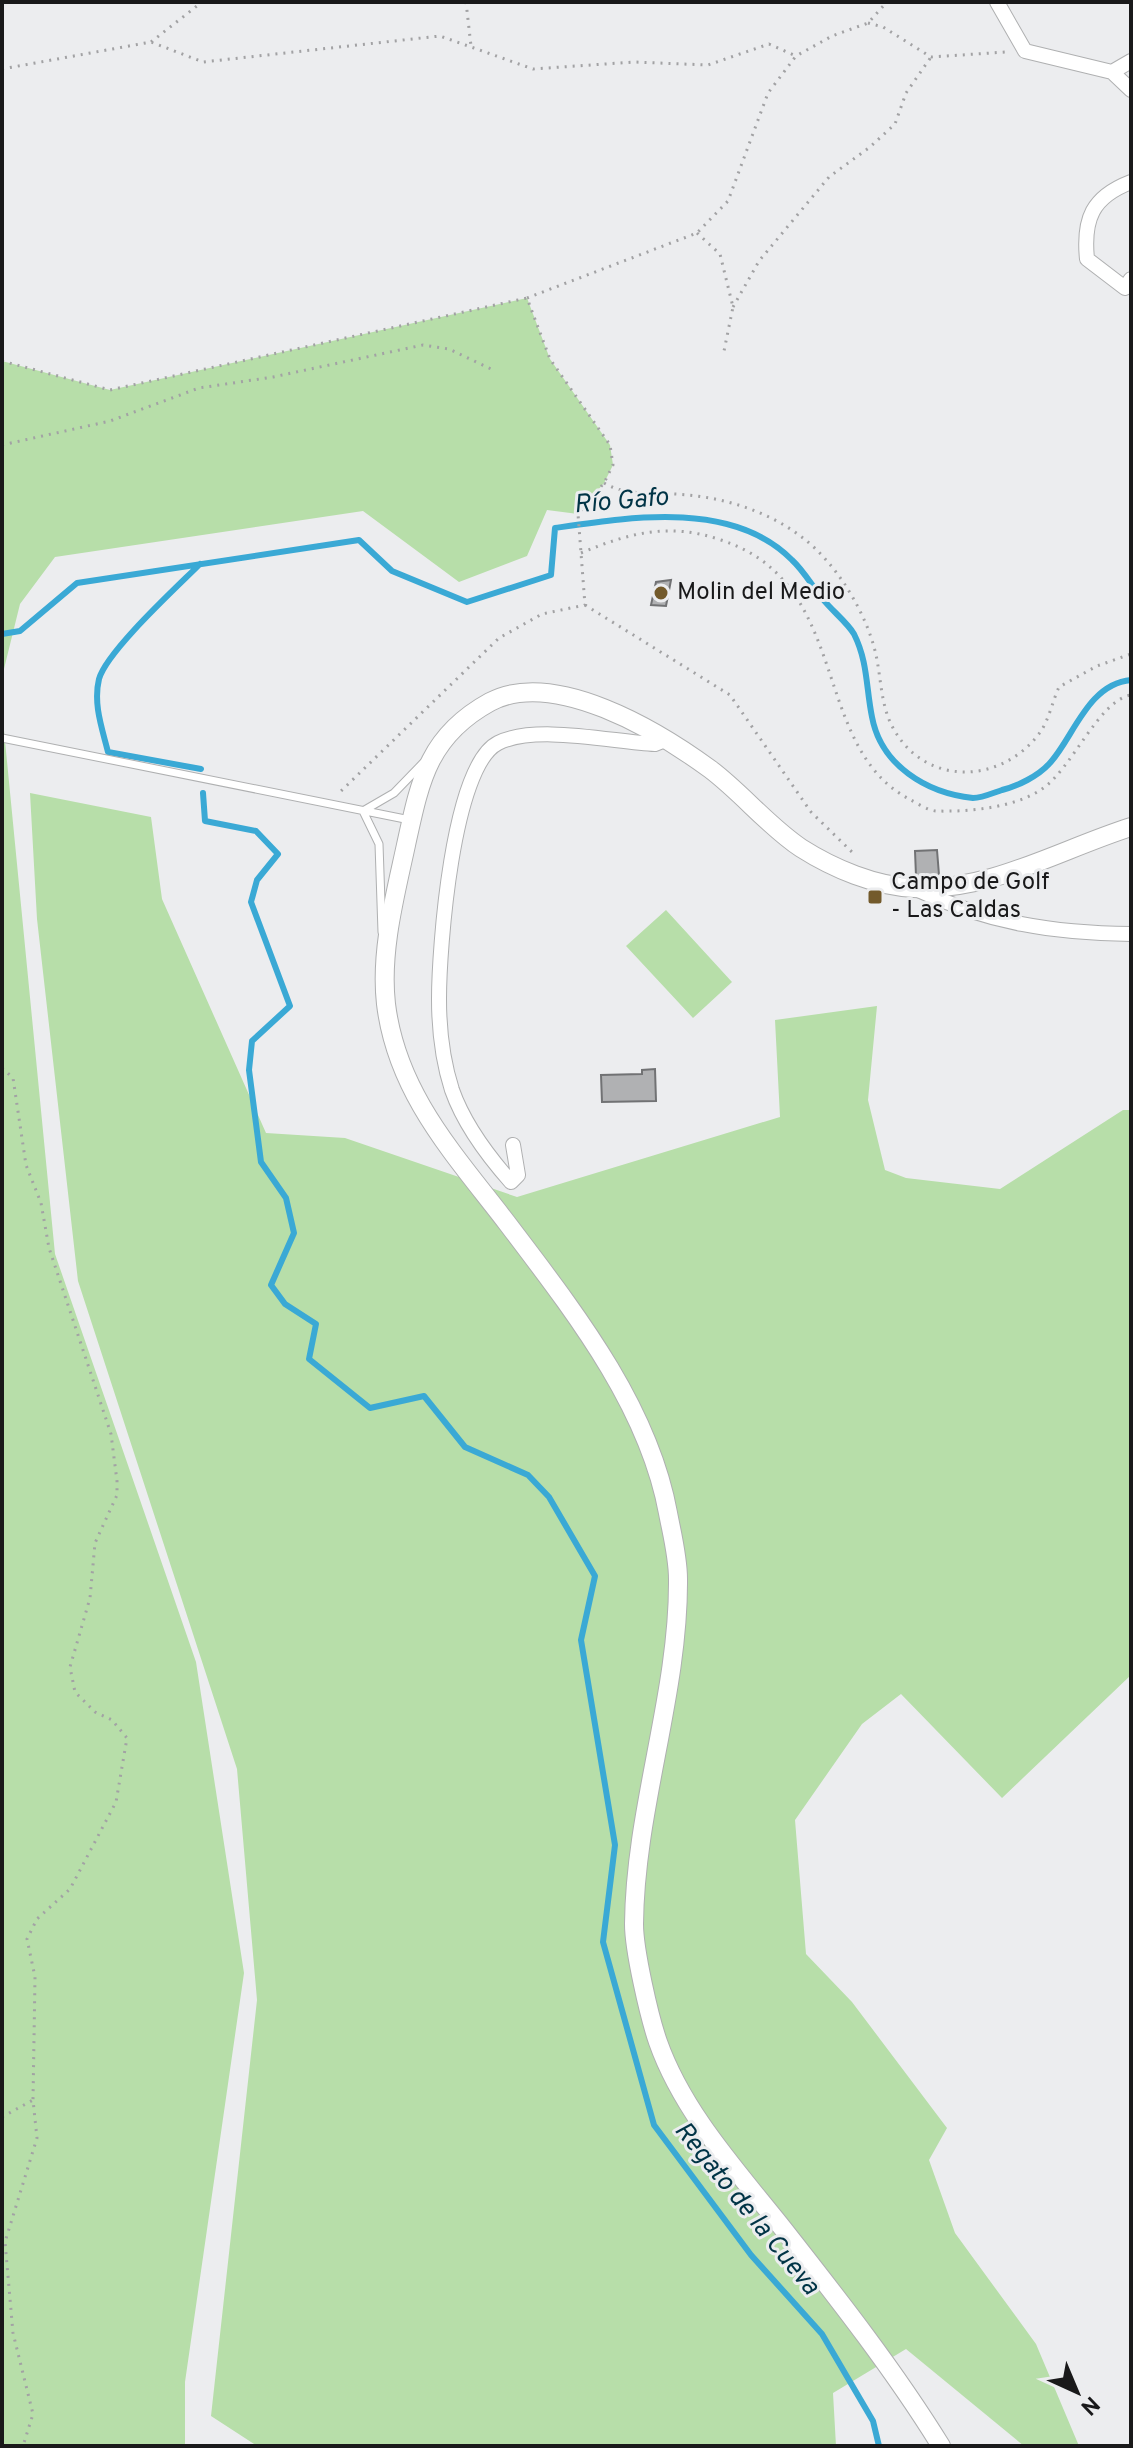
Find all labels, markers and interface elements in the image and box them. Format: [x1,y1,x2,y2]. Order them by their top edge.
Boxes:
water label: Río Gafo [572,481,670,523]
place label: Molin del Medio [677,578,845,608]
marker: Molin del Medio [652,584,670,602]
place label: Campo de Golf - Las Caldas [891,868,1049,926]
marker: Campo de Golf - Las Caldas [866,888,884,906]
water label: Regato de la Cueva [666,2116,826,2303]
north arrow [1037,2352,1117,2432]
text: N [1074,2389,1104,2420]

